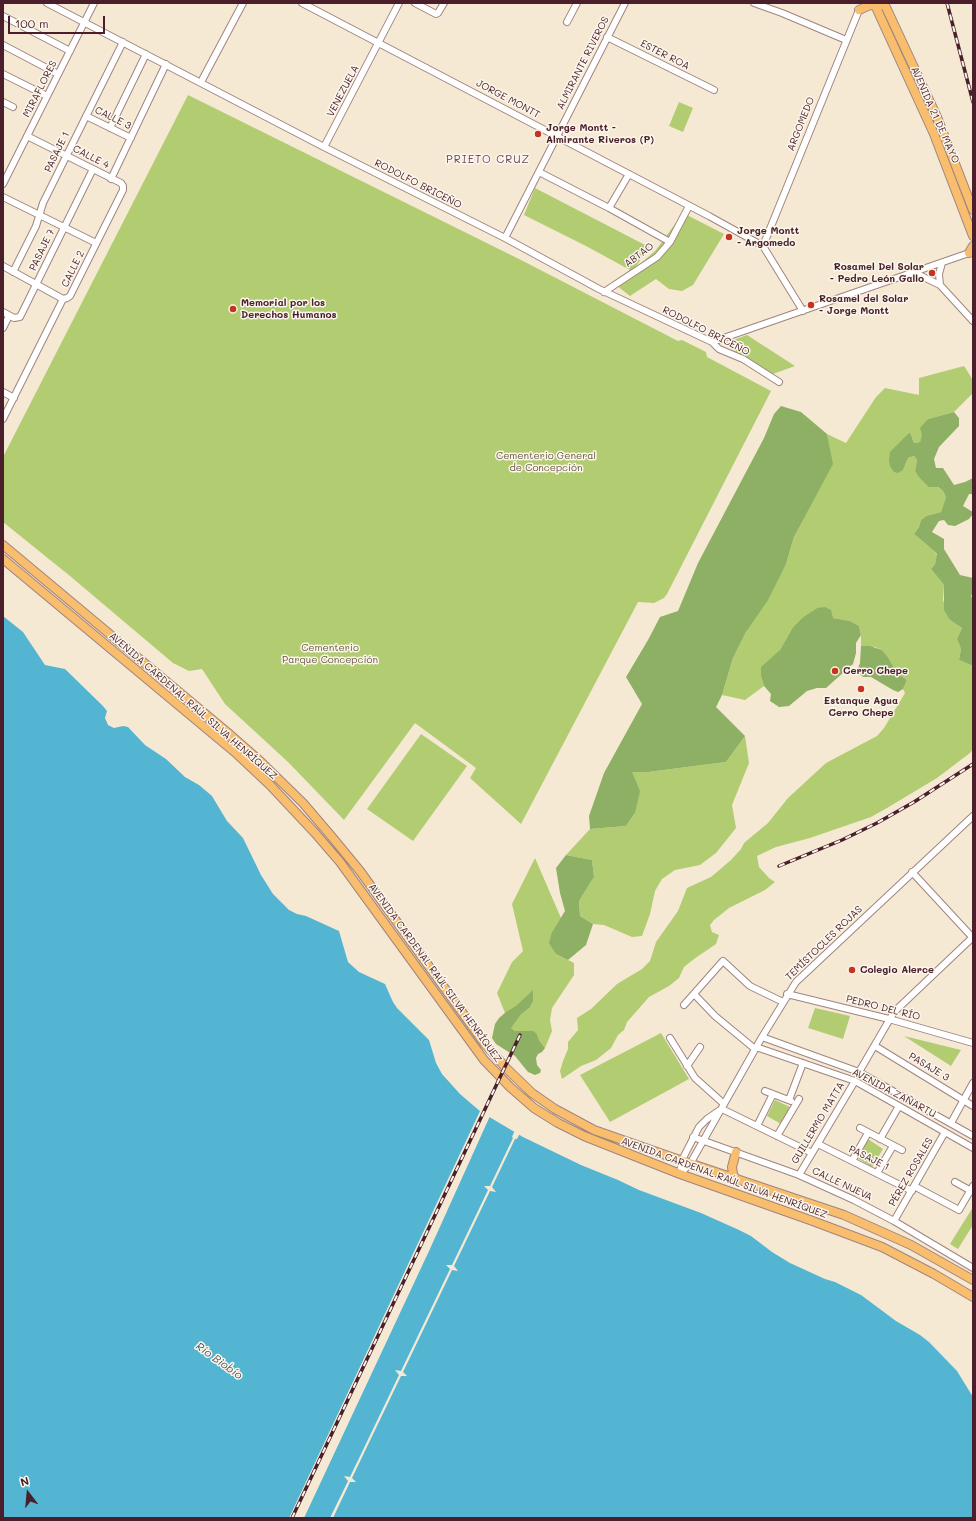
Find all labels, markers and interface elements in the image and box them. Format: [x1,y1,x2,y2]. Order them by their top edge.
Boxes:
scale bar [10,8,107,34]
text: 100 m [15,15,49,31]
street label: ALMIRANTE RIVEROS [554,15,612,111]
street label: ESTER ROA [638,38,692,72]
street label: MIRAFLORES [21,59,59,119]
street label: VENEZUELA [324,63,362,119]
street label: AVENIDA 21 DE MAYO [908,65,962,165]
street label: JORGE MONTT [474,77,542,121]
street label: ARGOMEDO [785,95,817,153]
street label: CALLE 3 [93,104,133,132]
place label: Jorge Montt - Almirante Riveros (P) [546,122,654,146]
marker: Jorge Montt - Almirante Riveros (P) [533,129,543,139]
street label: PASAJE 1 [42,130,72,174]
street label: CALLE 4 [71,143,111,171]
district label: PRIETO CRUZ [446,153,530,167]
street label: RODOLFO BRICEÑO [372,157,464,211]
place label: Jorge Montt - Argomedo [737,225,799,248]
street label: PASAJE 7 [27,227,57,273]
marker: Jorge Montt - Argomedo [724,232,734,242]
street label: ABTAO [622,240,656,270]
street label: CALLE 2 [59,249,87,289]
place label: Rosamel Del Solar - Pedro León Gallo [830,261,924,284]
marker: Rosamel Del Solar - Pedro León Gallo [927,268,937,278]
place label: Rosamel del Solar - Jorge Montt [819,293,908,316]
place label: Memorial por los Derechos Humanos [241,297,337,320]
marker: Rosamel del Solar - Jorge Montt [806,300,816,310]
marker: Memorial por los Derechos Humanos [228,304,238,314]
street label: RODOLFO BRICEÑO [660,304,752,358]
park label: Cementerio General de Concepción [496,450,596,474]
street label: AVENIDA CARDENAL RAÚL SILVA HENRÍQUEZ [107,630,279,782]
park label: Cementerio Parque Concepción [282,642,378,666]
place label: Cerro Chepe [843,665,908,677]
marker: Cerro Chepe [830,666,840,676]
marker: Estanque Agua Cerro Chepe [856,684,866,694]
place label: Estanque Agua Cerro Chepe [824,695,898,718]
street label: AVENIDA CARDENAL RAÚL SILVA HENRÍQUEZ [366,881,504,1065]
street label: TEMÍSTOCLES ROJAS [783,903,865,983]
place label: Colegio Alerce [860,964,934,976]
marker: Colegio Alerce [847,965,857,975]
street label: PEDRO DEL RÍO [845,993,921,1023]
street label: PASAJE 3 [907,1050,951,1084]
street label: AVENIDA ZAÑARTU [850,1066,938,1120]
street label: GUILLERMO MATTA [789,1080,847,1166]
street label: AVENIDA CARDENAL RAÚL SILVA HENRÍQUEZ [619,1135,829,1221]
street label: PÉREZ ROSALES [886,1135,936,1209]
street label: PASAJE 1 [847,1143,891,1173]
street label: CALLE NUEVA [810,1165,874,1203]
water label: Río Biobío [193,1340,245,1382]
north arrow [8,1473,48,1513]
text: N [18,1473,31,1489]

